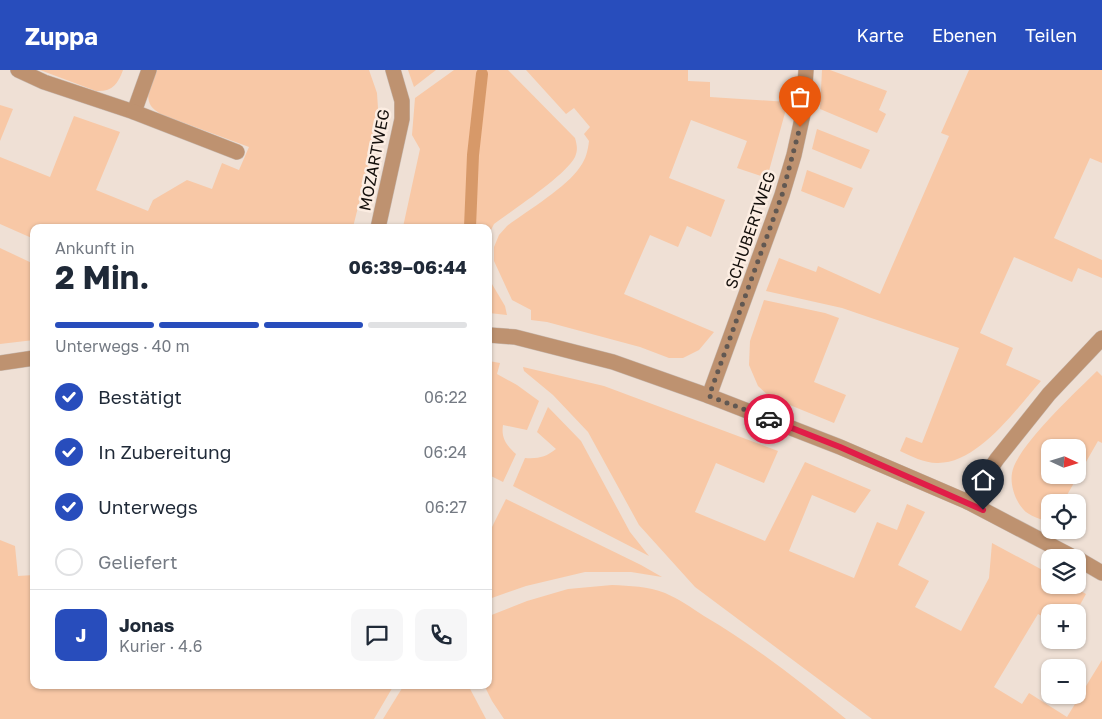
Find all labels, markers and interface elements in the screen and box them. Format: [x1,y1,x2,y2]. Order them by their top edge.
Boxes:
text: Zuppa [25,21,98,50]
text: Karte [857,24,904,46]
text: Ebenen [932,24,997,46]
text: Teilen [1025,24,1077,46]
pin [779,76,821,127]
icon: bag [786,83,814,111]
street label: MOZARTWEG [354,107,394,213]
street label: SCHUBERTWEG [721,169,779,291]
text: Ankunft in [55,238,135,258]
text: 06:39–06:44 [349,255,467,278]
text: 2 Min. [55,258,149,296]
text: Unterwegs · 40 m [55,336,190,356]
icon: check [55,383,83,411]
text: Bestätigt [98,385,182,408]
text: 06:22 [424,387,467,407]
courier [744,394,794,444]
icon: car [755,405,783,433]
icon: check [55,438,83,466]
north arrow [1041,439,1086,484]
map controls [1041,439,1086,704]
text: In Zubereitung [98,440,231,463]
text: 06:24 [424,442,467,462]
pin [962,459,1004,510]
icon: home [969,466,997,494]
icon: check [55,493,83,521]
button: locate [1041,494,1086,539]
text: Unterwegs [98,495,198,518]
text: 06:27 [425,497,467,517]
button: layers [1041,549,1086,594]
text: Geliefert [98,550,178,573]
button: + [1041,604,1086,649]
button: chat [351,609,403,661]
button: phone [415,609,467,661]
text: Jonas [119,613,174,636]
text: J [76,623,86,646]
text: Kurier · 4.6 [119,636,203,656]
button: − [1041,659,1086,704]

